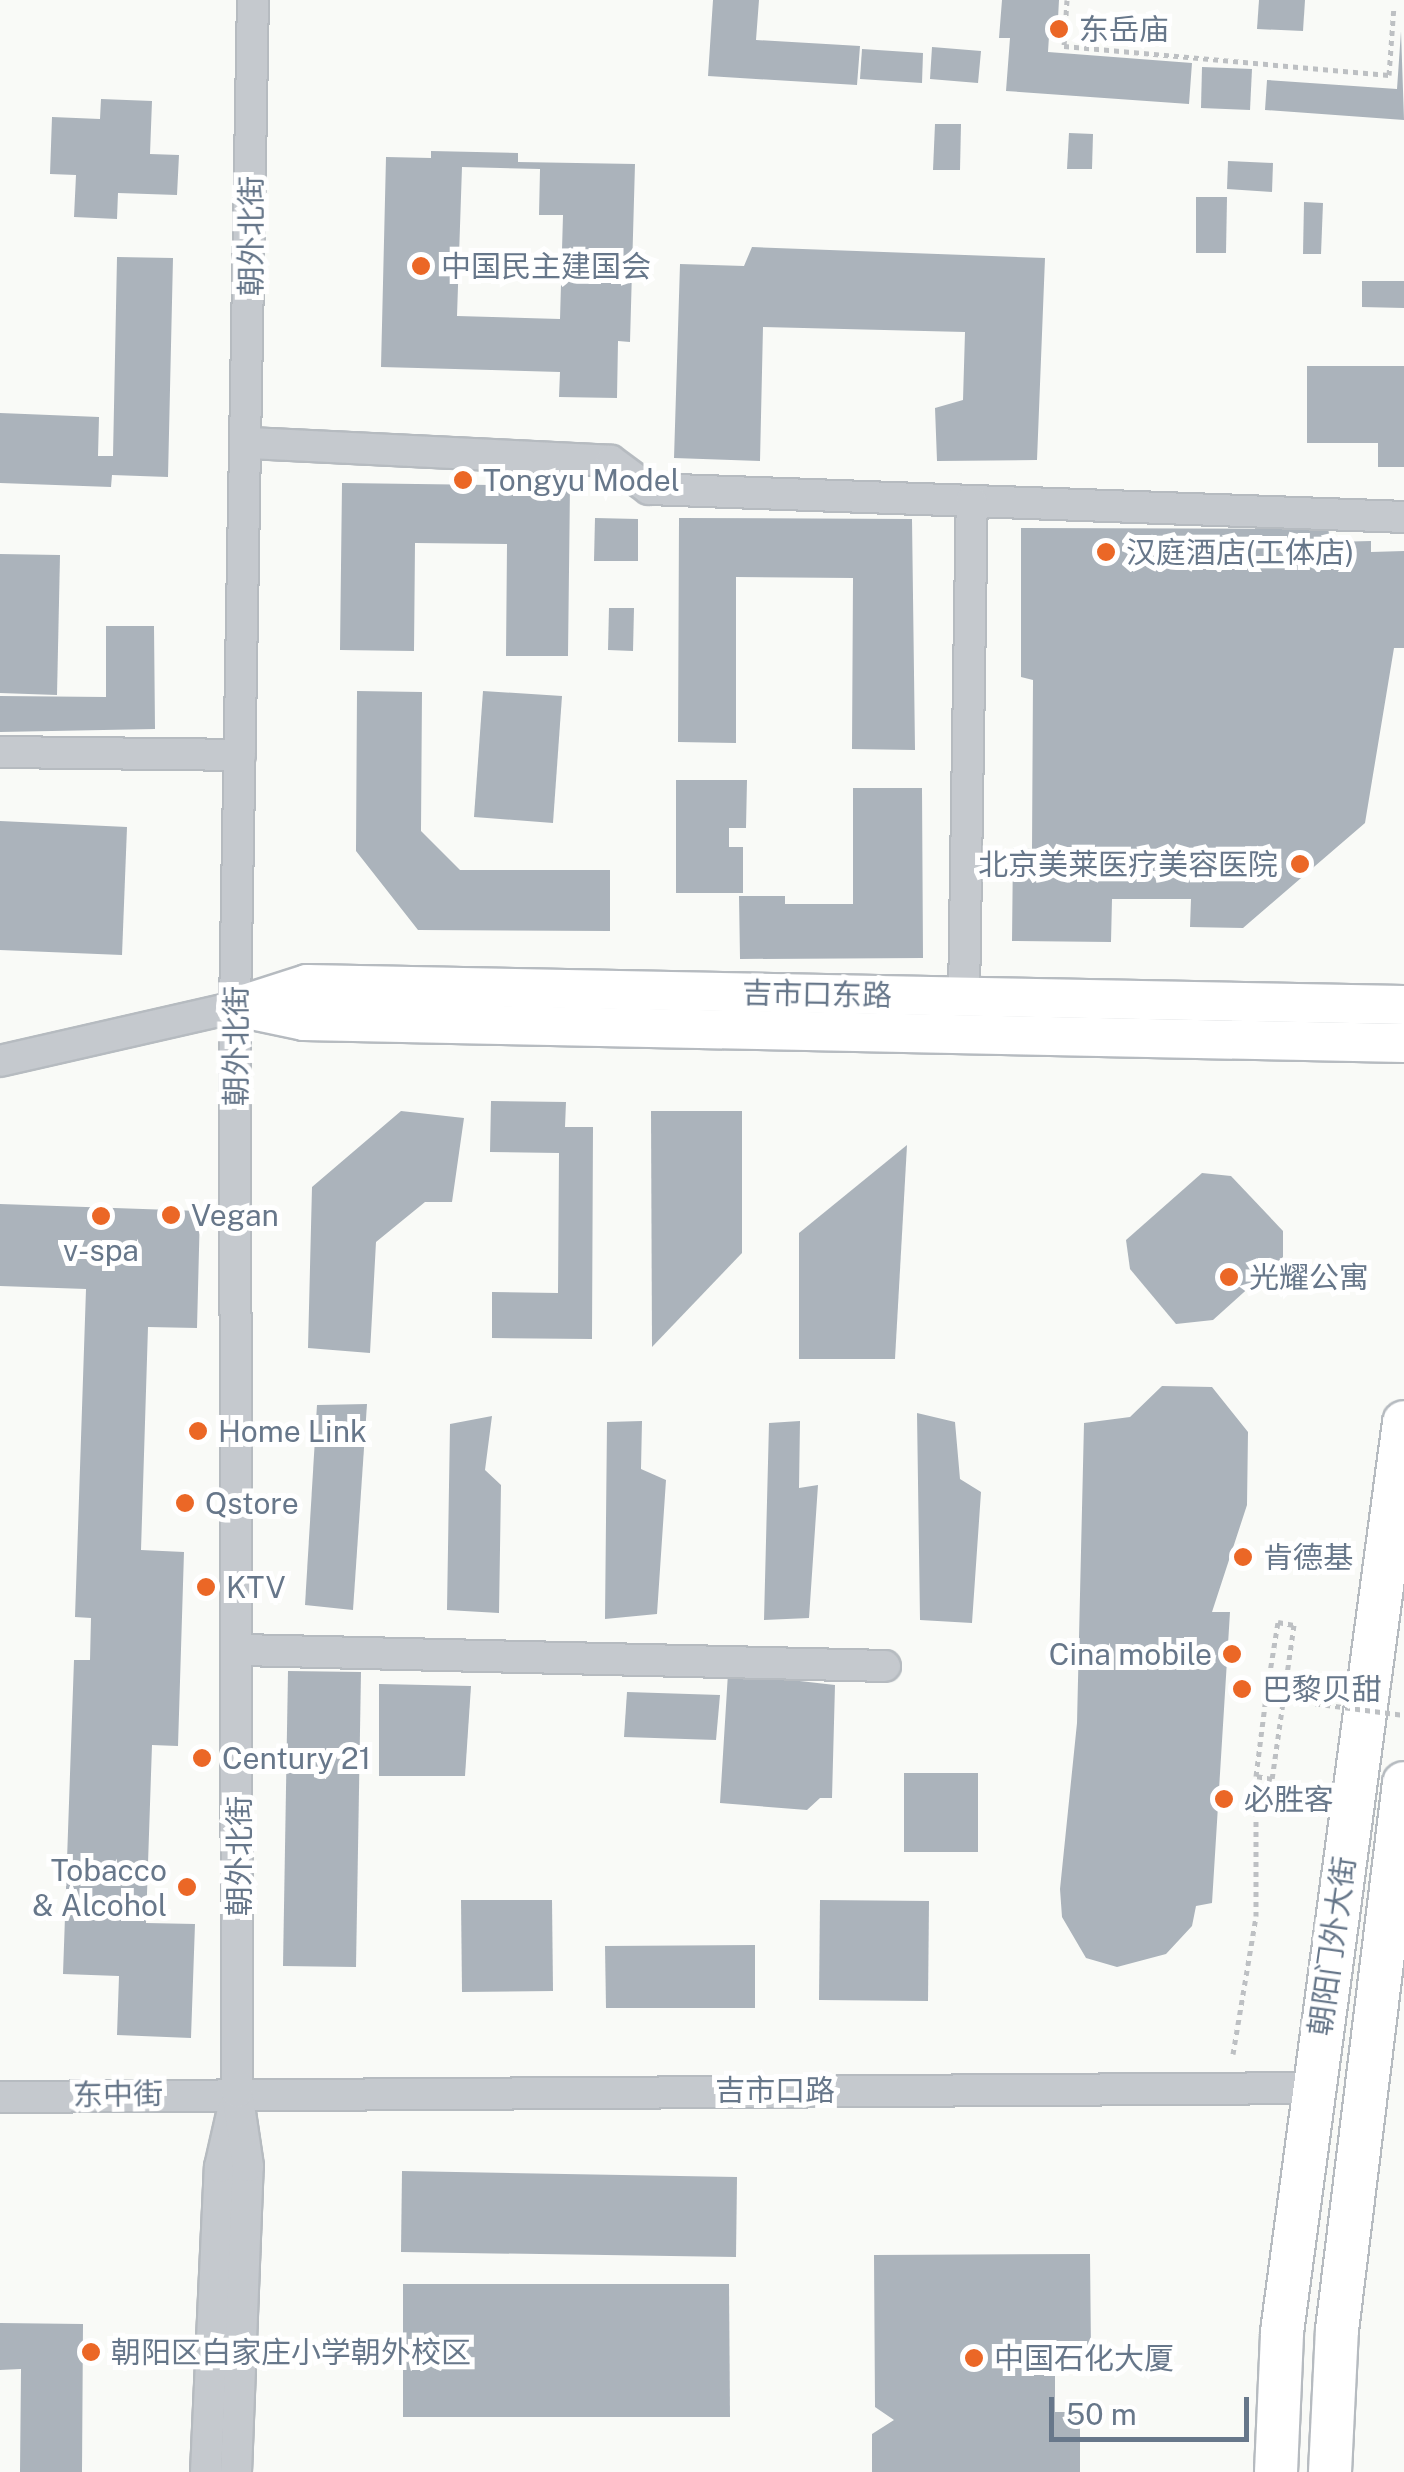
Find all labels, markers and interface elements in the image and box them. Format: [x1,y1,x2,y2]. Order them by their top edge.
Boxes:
place label: 东岳庙 [1079,11,1169,47]
marker: 东岳庙 [1048,18,1070,40]
street label: 朝外北街 [233,176,269,296]
place label: 中国民主建国会 [441,248,651,284]
marker: 中国民主建国会 [410,255,432,277]
place label: Tongyu Model [483,462,680,498]
marker: Tongyu Model [452,469,474,491]
place label: 汉庭酒店(工体店) [1126,534,1354,570]
marker: 汉庭酒店(工体店) [1095,541,1117,563]
place label: 北京美莱医疗美容医院 [978,846,1278,882]
marker: 北京美莱医疗美容医院 [1287,851,1313,877]
street label: 吉市口东路 [742,975,892,1013]
street label: 朝外北街 [218,986,254,1106]
place label: Vegan [191,1197,279,1233]
marker: Vegan [160,1204,182,1226]
marker: v-spa [90,1205,112,1227]
place label: v-spa [63,1232,139,1268]
place label: 光耀公寓 [1249,1259,1369,1295]
marker: 光耀公寓 [1218,1266,1240,1288]
place label: Home Link [218,1413,367,1449]
marker: Home Link [187,1420,209,1442]
place label: Qstore [205,1485,299,1521]
marker: Qstore [174,1492,196,1514]
place label: 肯德基 [1263,1539,1353,1575]
marker: 肯德基 [1232,1546,1254,1568]
place label: KTV [226,1569,286,1605]
marker: KTV [195,1576,217,1598]
place label: Cina mobile [1049,1636,1212,1672]
marker: Cina mobile [1221,1643,1243,1665]
place label: 巴黎贝甜 [1262,1671,1382,1707]
marker: 巴黎贝甜 [1231,1678,1253,1700]
place label: Century 21 [222,1740,371,1776]
marker: Century 21 [191,1747,213,1769]
place label: 必胜客 [1244,1781,1334,1817]
marker: 必胜客 [1213,1788,1235,1810]
street label: 朝外北街 [221,1796,257,1916]
place label: Tobacco & Alcohol [32,1852,167,1922]
street label: 朝阳门外大街 [1302,1854,1362,2038]
marker: Tobacco & Alcohol [176,1876,198,1898]
street label: 吉市口路 [715,2072,835,2108]
street label: 东中街 [73,2075,163,2113]
place label: 朝阳区白家庄小学朝外校区 [111,2334,471,2370]
place label: 中国石化大厦 [994,2340,1174,2376]
marker: 朝阳区白家庄小学朝外校区 [80,2341,102,2363]
marker: 中国石化大厦 [963,2347,985,2369]
scale bar [1054,2377,1254,2439]
text: 50 m [1066,2396,1137,2432]

